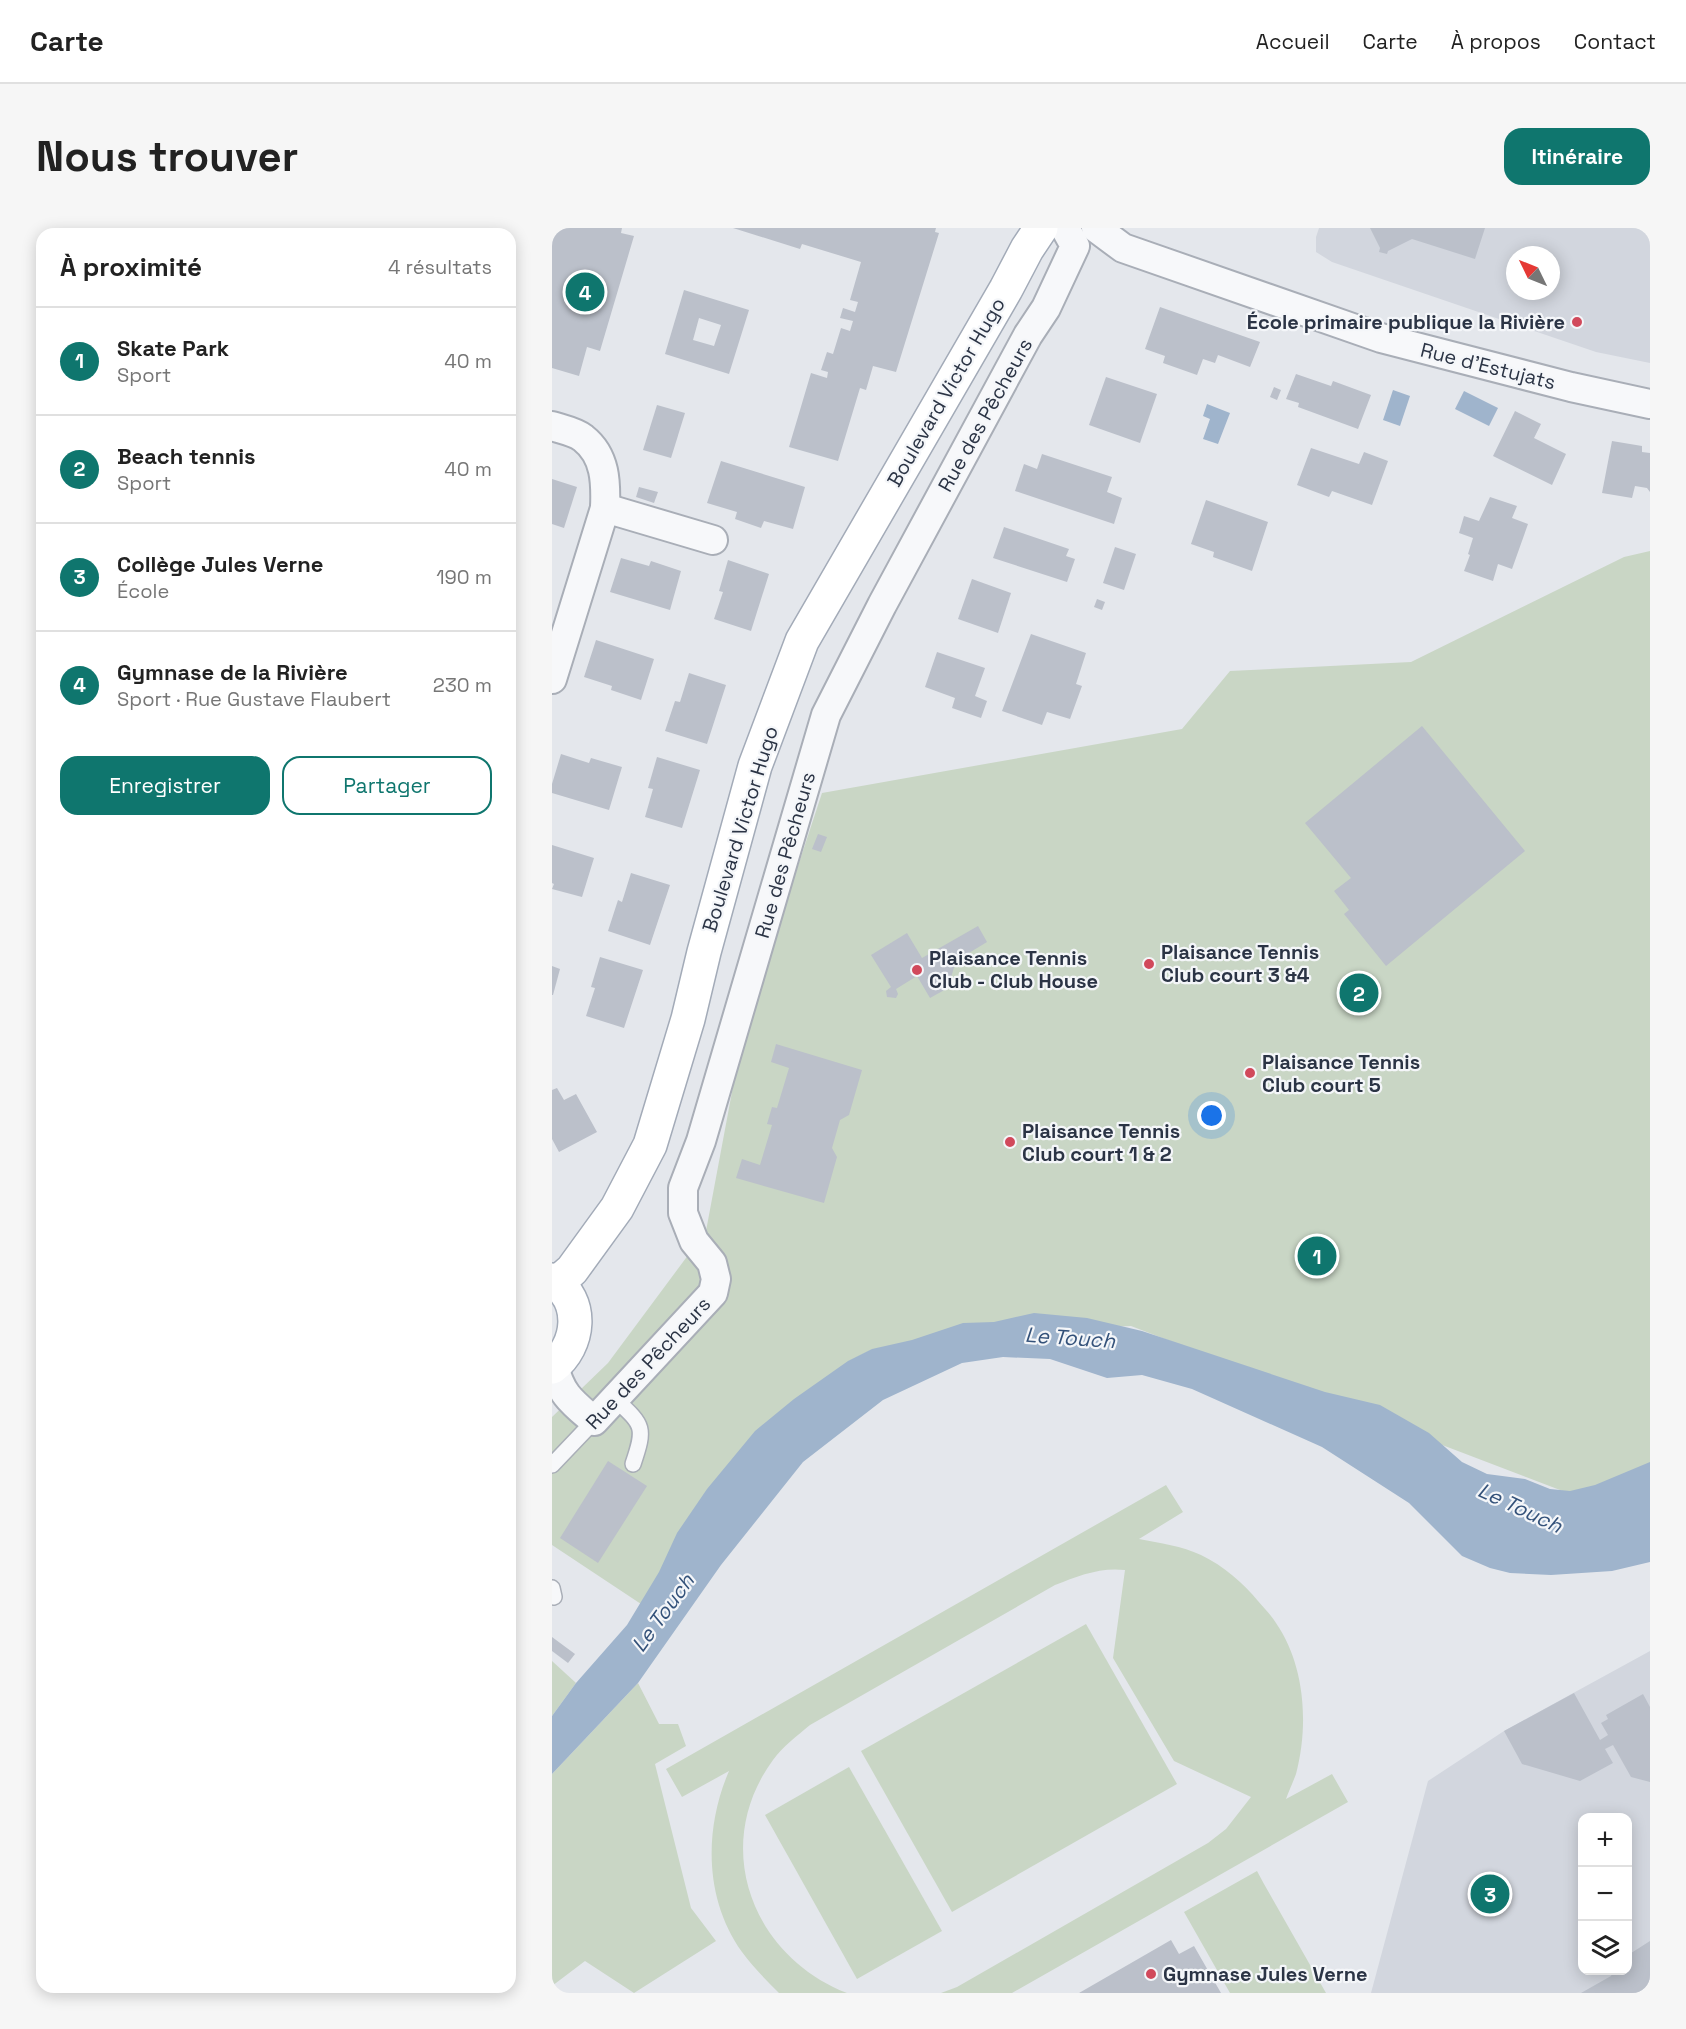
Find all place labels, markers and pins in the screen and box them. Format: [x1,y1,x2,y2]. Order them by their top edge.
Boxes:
pin: 4 [566,270,604,314]
place label: École primaire publique la Rivière [1247,309,1565,335]
marker: École primaire publique la Rivière [1570,315,1584,329]
place label: Plaisance Tennis Club court 3 &4 [1161,939,1319,988]
place label: Plaisance Tennis Club - Club House [929,945,1098,994]
marker: Plaisance Tennis Club court 3 &4 [1142,957,1156,971]
marker: Plaisance Tennis Club - Club House [910,963,924,977]
pin: 2 [1340,970,1378,1016]
place label: Plaisance Tennis Club court 5 [1262,1049,1420,1098]
marker: Plaisance Tennis Club court 5 [1243,1066,1257,1080]
place label: Plaisance Tennis Club court 1 & 2 [1022,1118,1180,1167]
marker: Plaisance Tennis Club court 1 & 2 [1003,1135,1017,1149]
pin: 1 [1298,1234,1336,1278]
pin: 3 [1470,1872,1510,1916]
place label: Gymnase Jules Verne [1163,1961,1368,1987]
marker: Gymnase Jules Verne [1144,1967,1158,1981]

